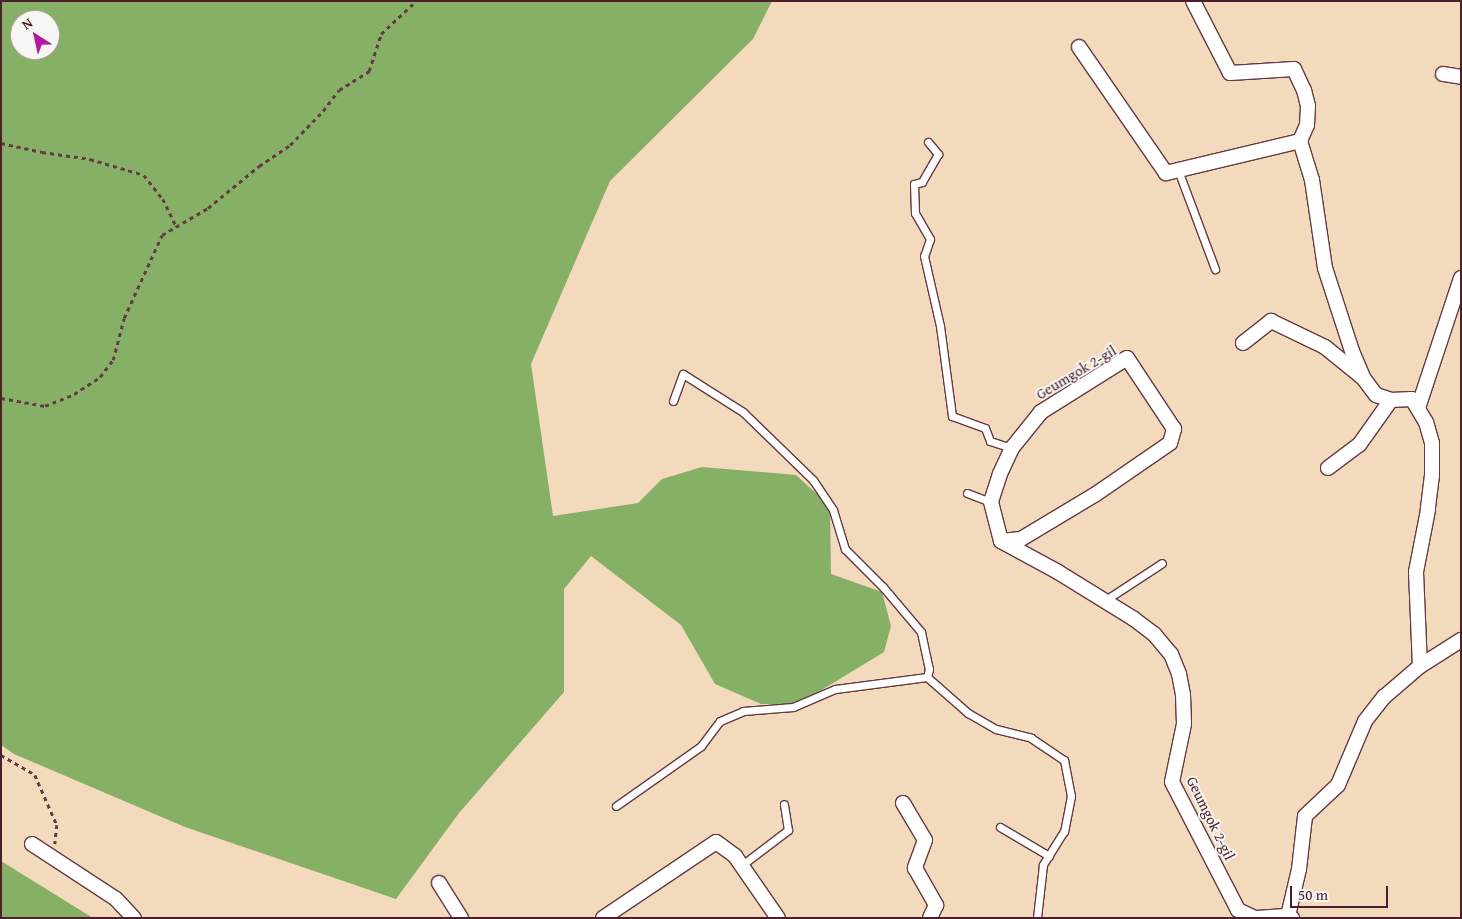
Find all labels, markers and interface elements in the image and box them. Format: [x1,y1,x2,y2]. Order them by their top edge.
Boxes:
north arrow [10,10,60,60]
text: N [17,13,37,34]
street label: Geumgok 2-gil [1033,341,1119,403]
street label: Geumgok 2-gil [1183,773,1239,863]
scale bar [1292,876,1390,908]
text: 50 m [1298,884,1328,905]

